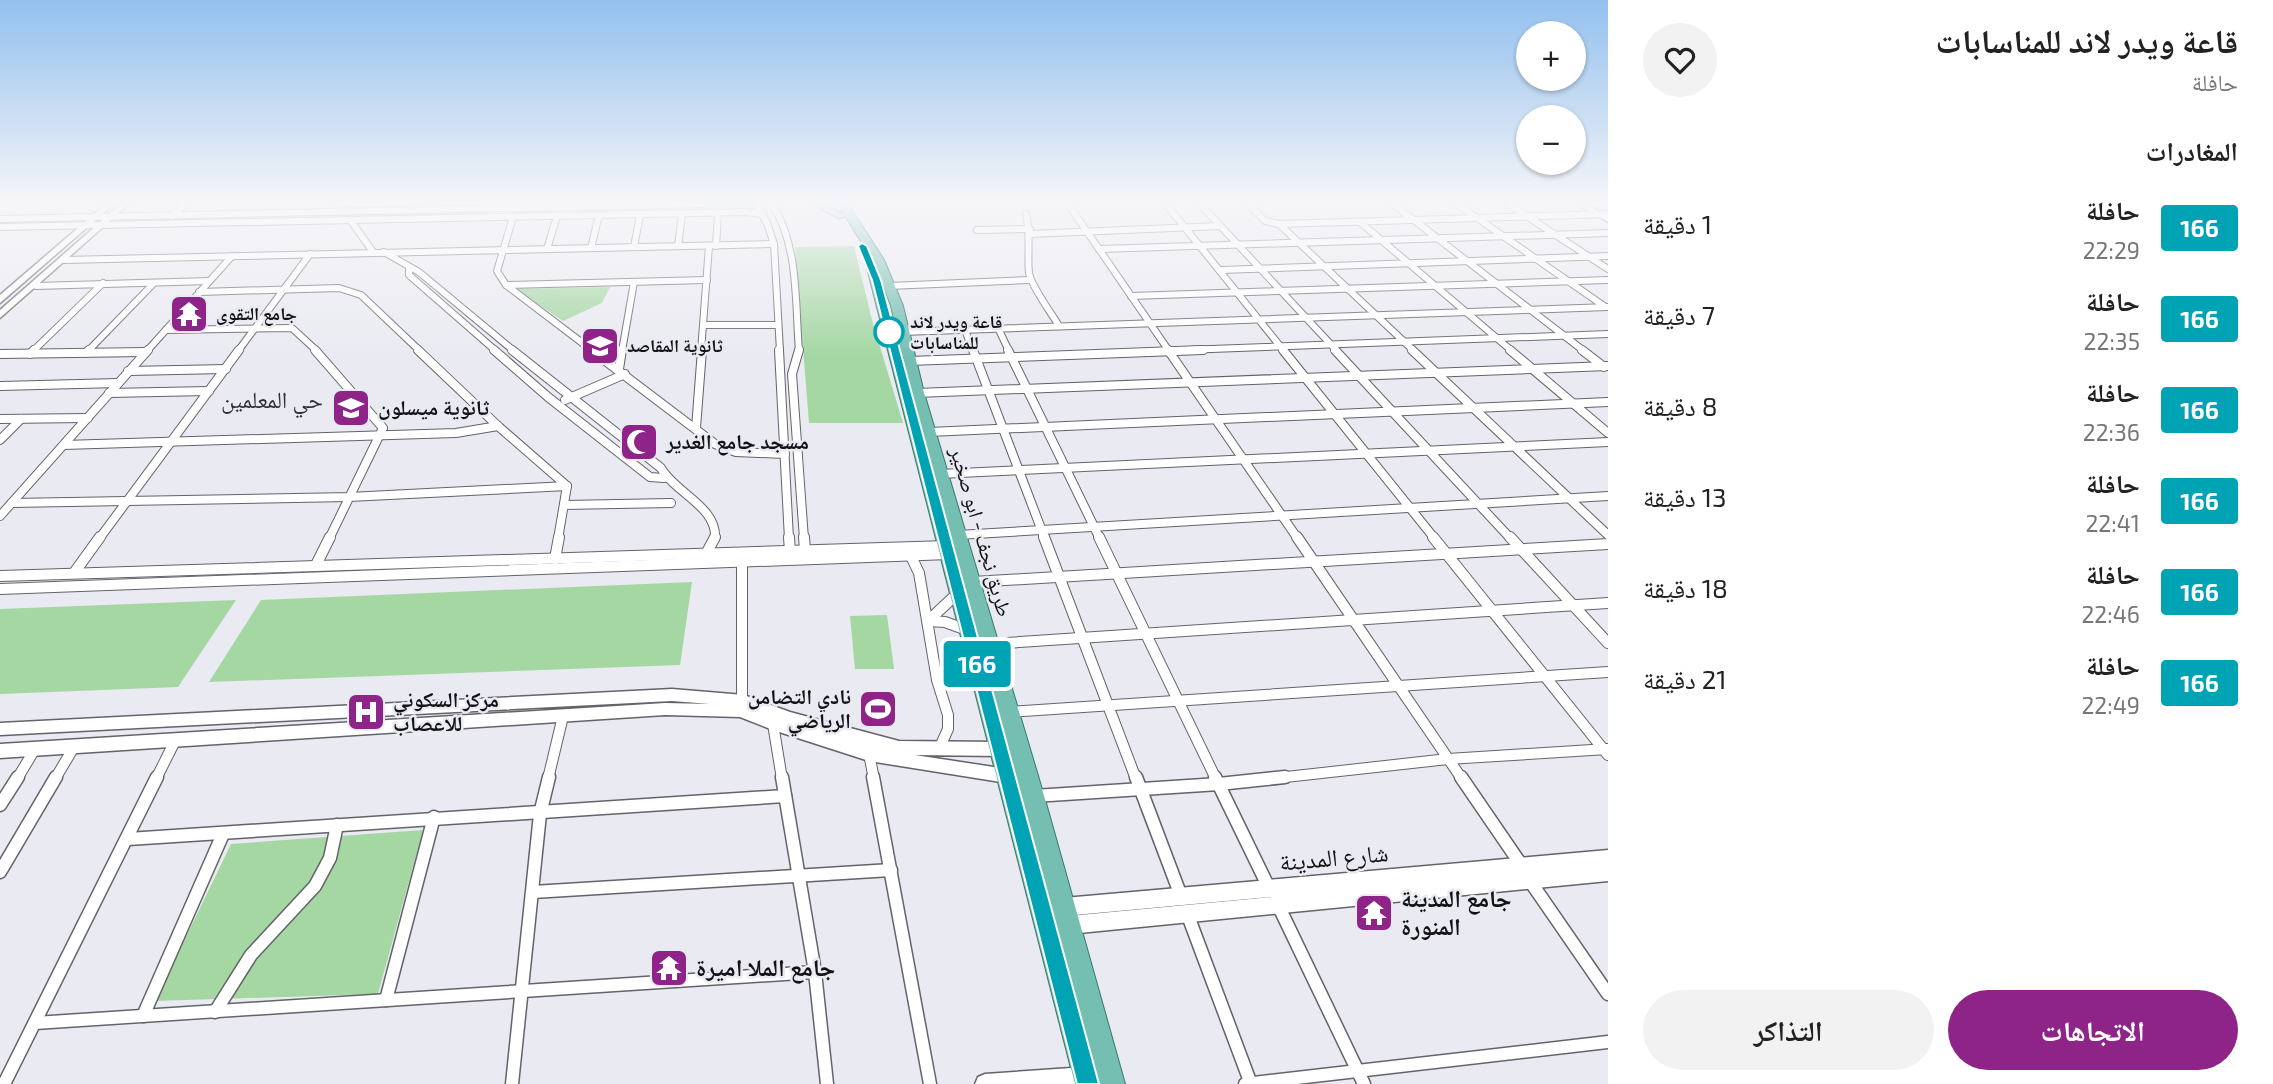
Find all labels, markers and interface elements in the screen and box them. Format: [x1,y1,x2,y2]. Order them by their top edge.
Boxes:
text: قاعة ويدر لاند للمناسابات [1936,20,2238,60]
map controls [1516,21,1586,175]
button: + [1516,21,1586,91]
button: heart [1643,23,1717,97]
text: حافلة [2192,68,2238,96]
button: − [1516,105,1586,175]
text: المغادرات [2146,135,2238,166]
text: حافلة [2086,194,2140,225]
text: 1 دقيقة [1643,208,1712,239]
text: 166 [2180,213,2219,242]
text: 22:29 [2083,236,2140,264]
text: حافلة [2086,285,2140,316]
temple icon: جامع التقوى [168,293,210,335]
text: 7 دقيقة [1643,299,1715,330]
place label: جامع التقوى [216,302,297,326]
text: 166 [2180,304,2219,333]
place label: قاعة ويدر لاند للمناسابات [910,310,1002,354]
marker: قاعة ويدر لاند للمناسابات [874,317,904,347]
school or university icon: ثانوية المقاصد [579,325,621,367]
text: 22:35 [2084,327,2140,355]
place label: ثانوية المقاصد [627,334,723,356]
text: حافلة [2086,376,2140,407]
district label: حي المعلمین [221,385,323,419]
school or university icon: ثانوية ميسلون [330,387,372,429]
text: 8 دقيقة [1643,390,1717,421]
place label: ثانوية ميسلون [378,394,489,420]
text: 166 [2180,395,2219,424]
text: 22:36 [2083,418,2140,446]
mosque icon: مسجد جامع الغدير [618,421,660,463]
place label: مسجد جامع الغدير [665,428,809,456]
street label: طريق نجف - ابو صخير [944,443,1019,620]
text: حافلة [2086,467,2140,498]
text: 13 دقيقة [1643,481,1726,512]
text: 166 [2180,486,2219,515]
text: 22:41 [2085,509,2140,537]
text: حافلة [2086,558,2140,589]
text: 18 دقيقة [1643,572,1728,603]
text: 166 [2180,577,2219,606]
text: 22:46 [2081,600,2140,628]
line badge: 166 [937,641,1017,687]
text: 166 [958,649,996,678]
text: حافلة [2086,649,2140,680]
text: 21 دقيقة [1643,663,1727,694]
text: 166 [2180,668,2219,697]
place label: نادي التضامن الرياضي [748,683,851,737]
place label: مركز السكوني للاعصاب [393,686,499,736]
sports icon: نادي التضامن الرياضي [857,688,899,730]
hospital icon: مركز السكوني للاعصاب [345,691,387,733]
text: 22:49 [2081,691,2140,719]
street label: شارع المدينة [1278,837,1390,878]
place label: جامع المدينة المنورة [1401,883,1511,940]
temple icon: جامع المدينة المنورة [1353,892,1395,934]
temple icon: جامع الملا اميرة [648,947,690,989]
place label: جامع الملا اميرة [696,952,835,984]
button: التذاكر [1643,990,1934,1070]
button: الاتجاهات [1948,990,2238,1070]

